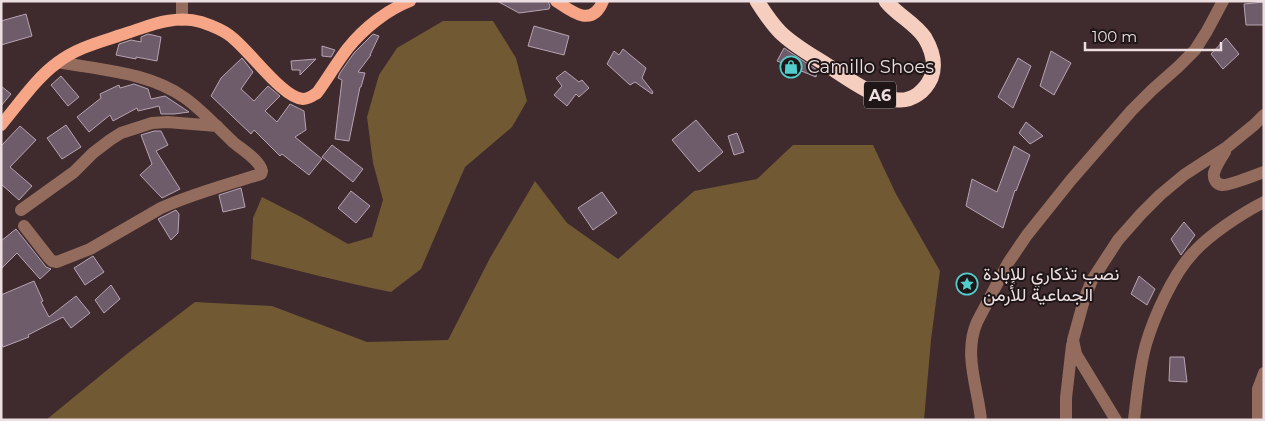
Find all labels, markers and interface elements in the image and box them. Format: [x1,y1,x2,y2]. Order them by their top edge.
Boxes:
scale bar [1085,20,1221,52]
text: 100 m [1092,27,1137,46]
shop icon: Camillo Shoes [779,55,803,79]
place label: Camillo Shoes [807,56,934,78]
road number: A6 [864,82,896,108]
place label: نصب تذكاري للإبادة الجماعية للأرمن [983,263,1119,306]
place icon: نصب تذكاري للإبادة الجماعية للأرمن [955,272,979,296]

